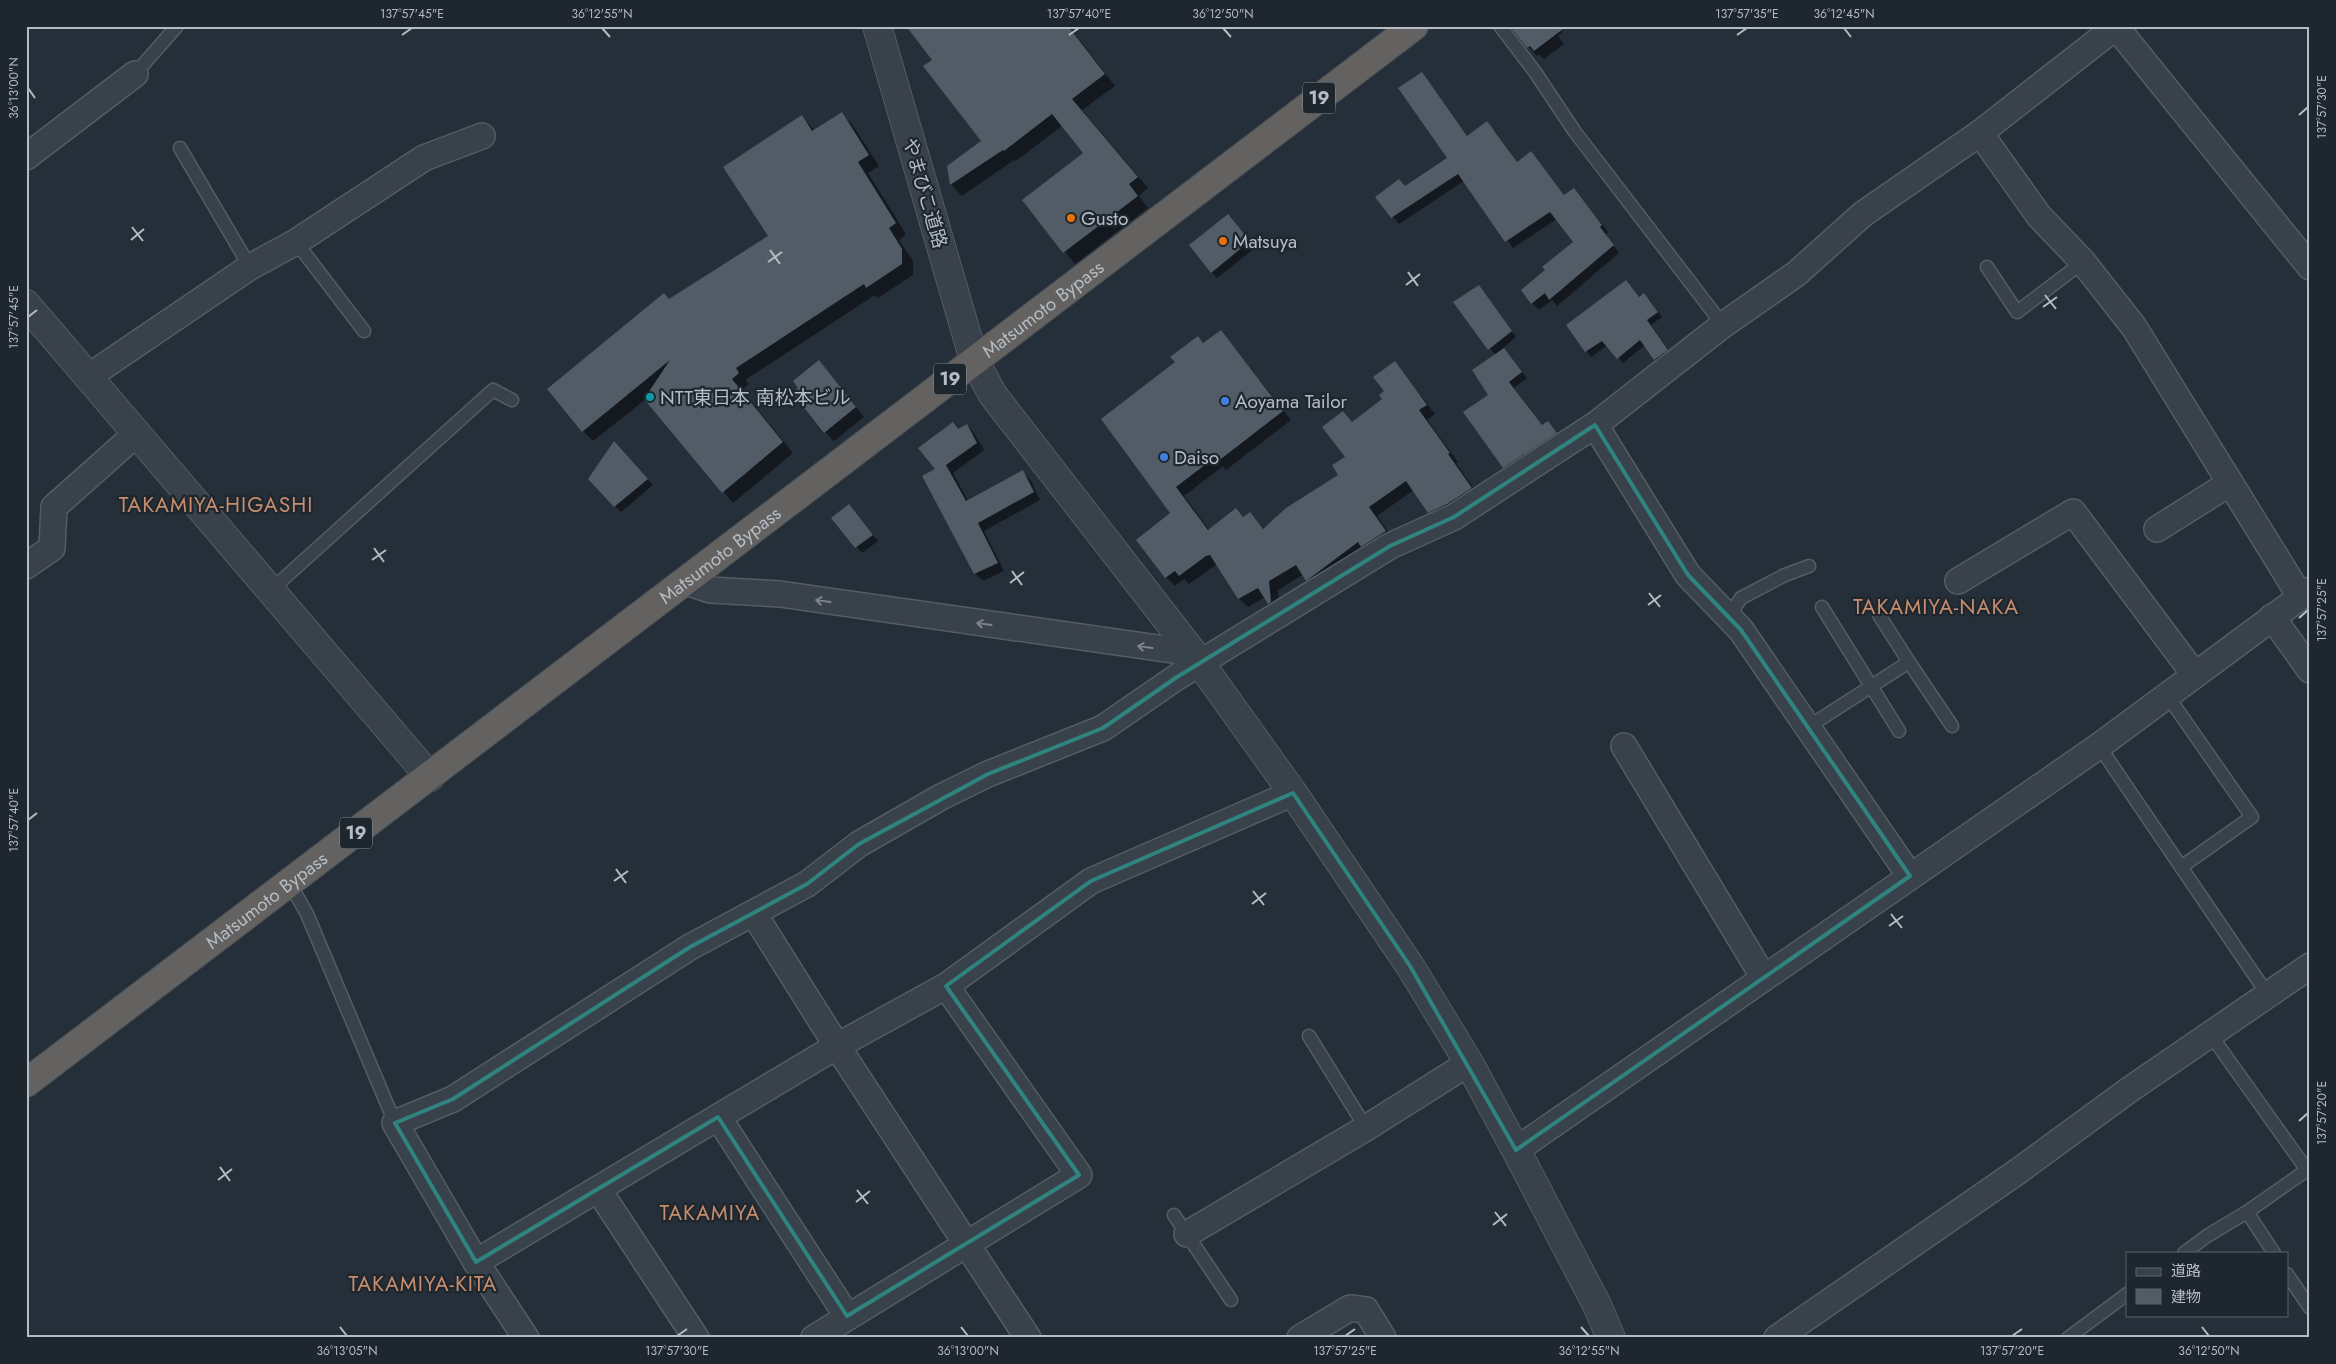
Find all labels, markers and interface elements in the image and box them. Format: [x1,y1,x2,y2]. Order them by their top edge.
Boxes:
text: 137°57'45"E [380,5,444,23]
text: 36°12'55"N [572,5,632,23]
text: 137°57'40"E [1047,5,1111,23]
text: 36°12'50"N [1192,5,1254,23]
text: 137°57'35"E [1715,5,1779,23]
text: 36°12'45"N [1813,5,1875,23]
text: 36°13'00"N [5,57,23,119]
text: 137°57'30"E [2313,75,2331,139]
road number: 19 [1303,82,1335,114]
street label: やまびこ道路 [896,134,954,252]
place label: Gusto [1081,205,1128,232]
marker: Gusto [1065,212,1077,224]
place label: Matsuya [1233,228,1297,255]
marker: Matsuya [1217,235,1229,247]
street label: Matsumoto Bypass [976,253,1110,364]
text: 137°57'45"E [5,285,23,349]
road number: 19 [934,364,966,394]
place label: NTT東日本 南松本ビル [660,384,851,411]
place label: Aoyama Tailor [1235,388,1348,415]
marker: NTT東日本 南松本ビル [644,391,656,403]
marker: Aoyama Tailor [1219,395,1231,407]
place label: Daiso [1174,444,1219,471]
marker: Daiso [1158,451,1170,463]
district label: TAKAMIYA-HIGASHI [119,490,313,520]
street label: Matsumoto Bypass [653,499,787,610]
text: 137°57'25"E [2313,578,2331,642]
district label: TAKAMIYA-NAKA [1853,592,2019,622]
one-way arrow [816,595,832,605]
one-way arrow [976,618,992,628]
one-way arrow [1137,641,1153,651]
text: 137°57'40"E [5,788,23,852]
road number: 19 [340,818,372,848]
street label: Matsumoto Bypass [200,845,333,955]
text: 137°57'20"E [2313,1081,2331,1145]
district label: TAKAMIYA [660,1198,760,1228]
legend [2126,1252,2288,1316]
text: 道路 [2171,1260,2201,1282]
district label: TAKAMIYA-KITA [349,1269,497,1299]
text: 建物 [2171,1286,2201,1308]
text: 36°13'05"N [316,1342,378,1360]
text: 137°57'30"E [645,1342,709,1360]
text: 36°13'00"N [937,1342,999,1360]
text: 137°57'25"E [1313,1342,1377,1360]
text: 36°12'55"N [1559,1342,1619,1360]
text: 137°57'20"E [1980,1342,2044,1360]
text: 36°12'50"N [2178,1342,2240,1360]

